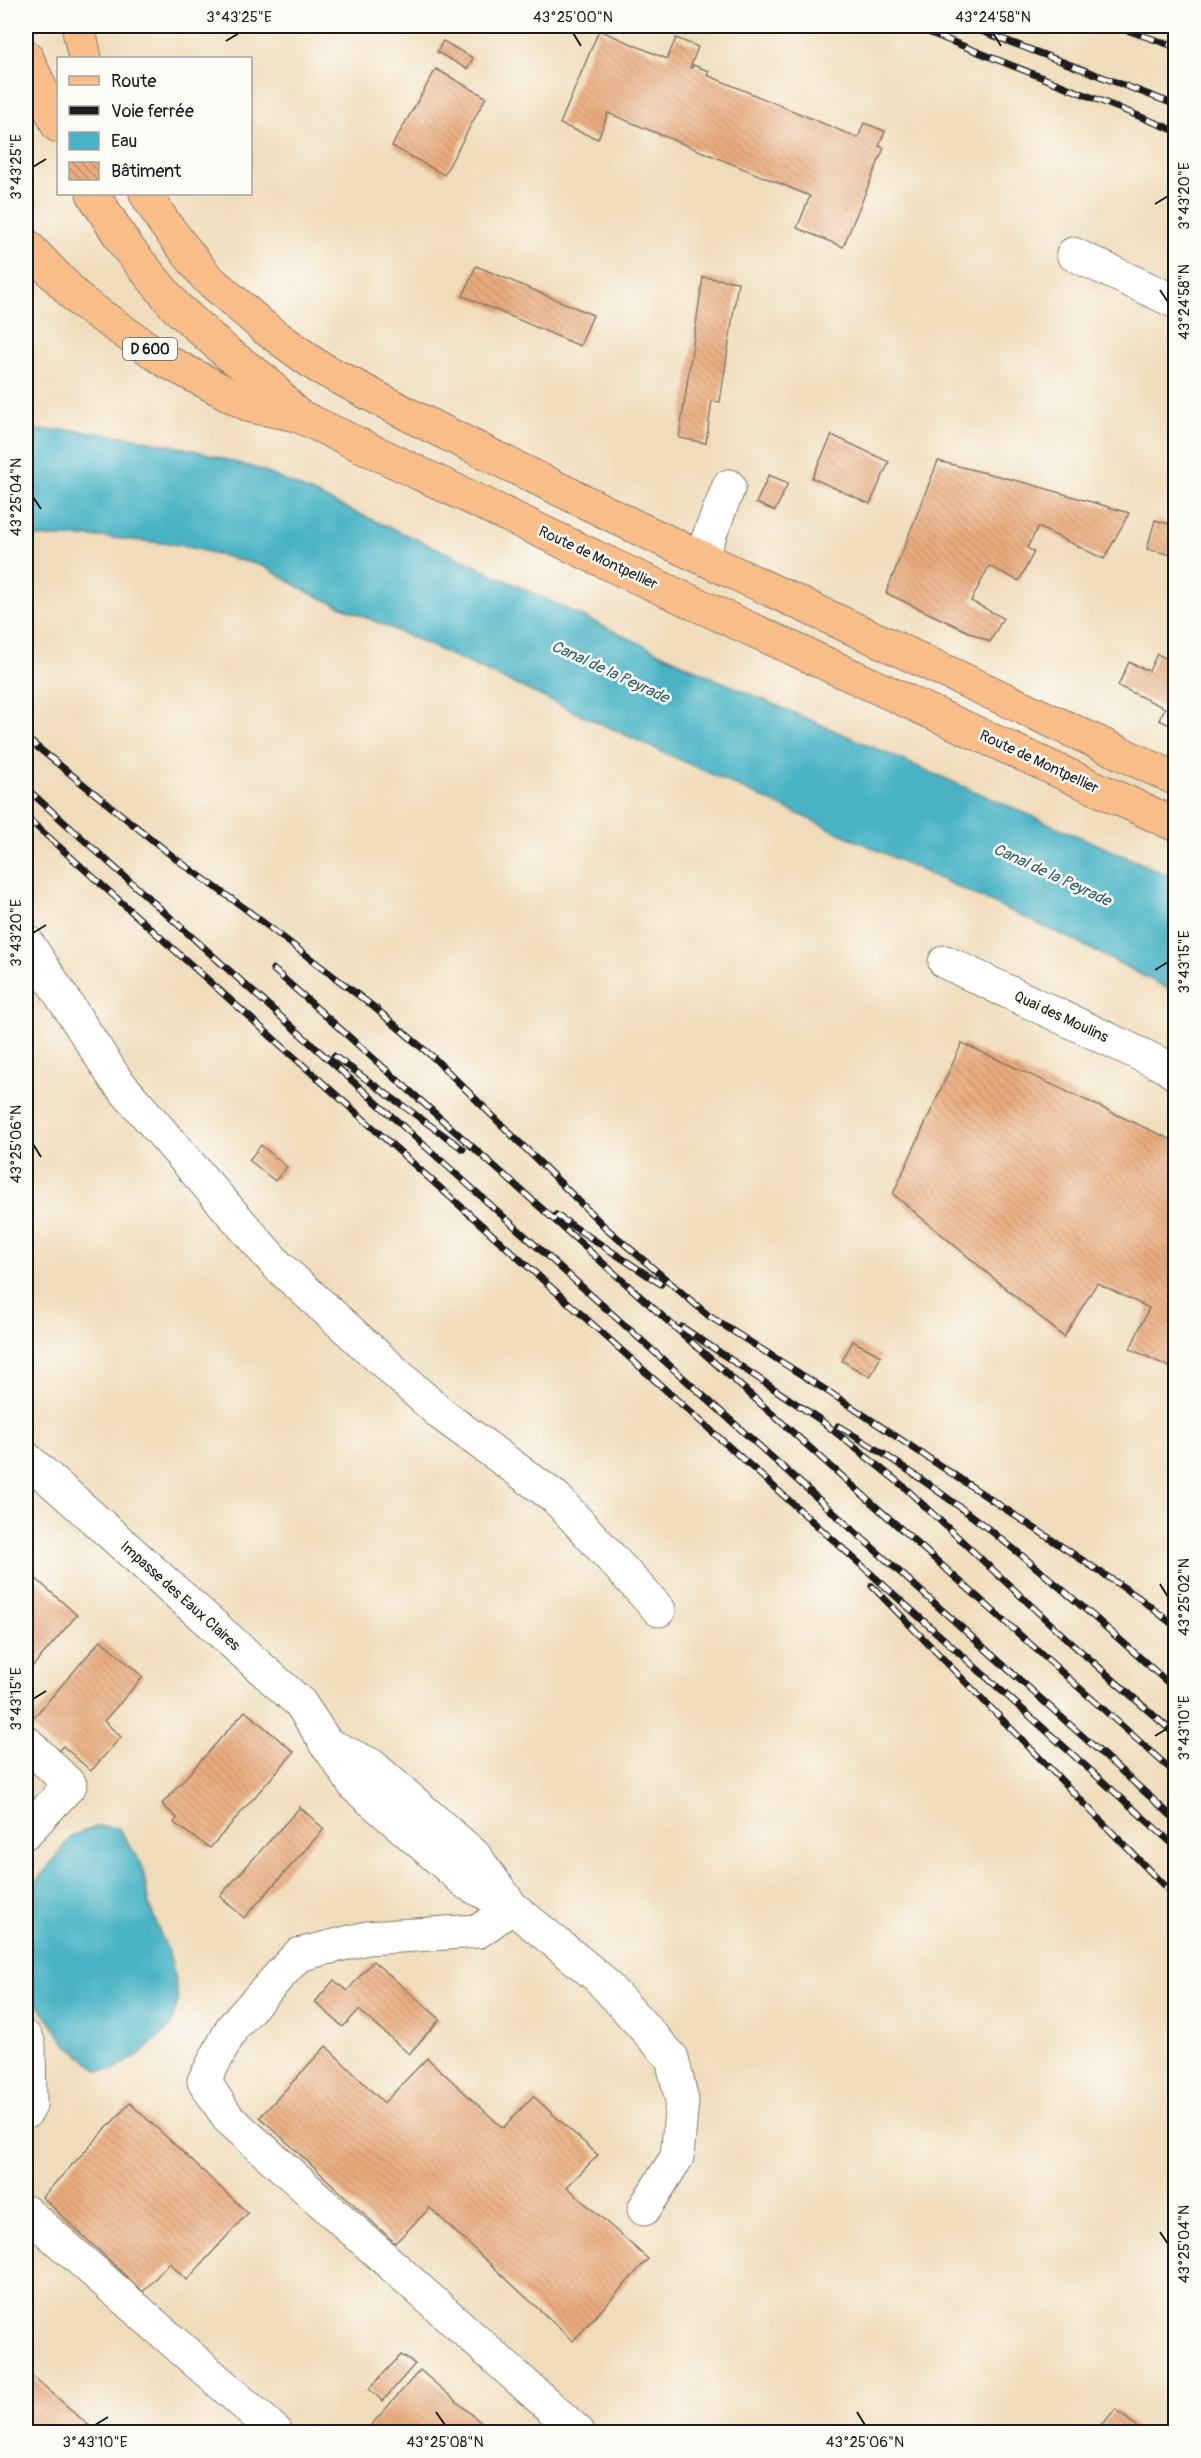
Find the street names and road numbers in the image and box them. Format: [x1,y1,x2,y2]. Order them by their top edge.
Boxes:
road number: D 600 [123,338,177,360]
street label: Route de Montpellier [535,522,661,594]
street label: Route de Montpellier [976,726,1102,798]
street label: Quai des Moulins [1011,987,1111,1047]
street label: Impasse des Eaux Claires [116,1537,244,1655]

